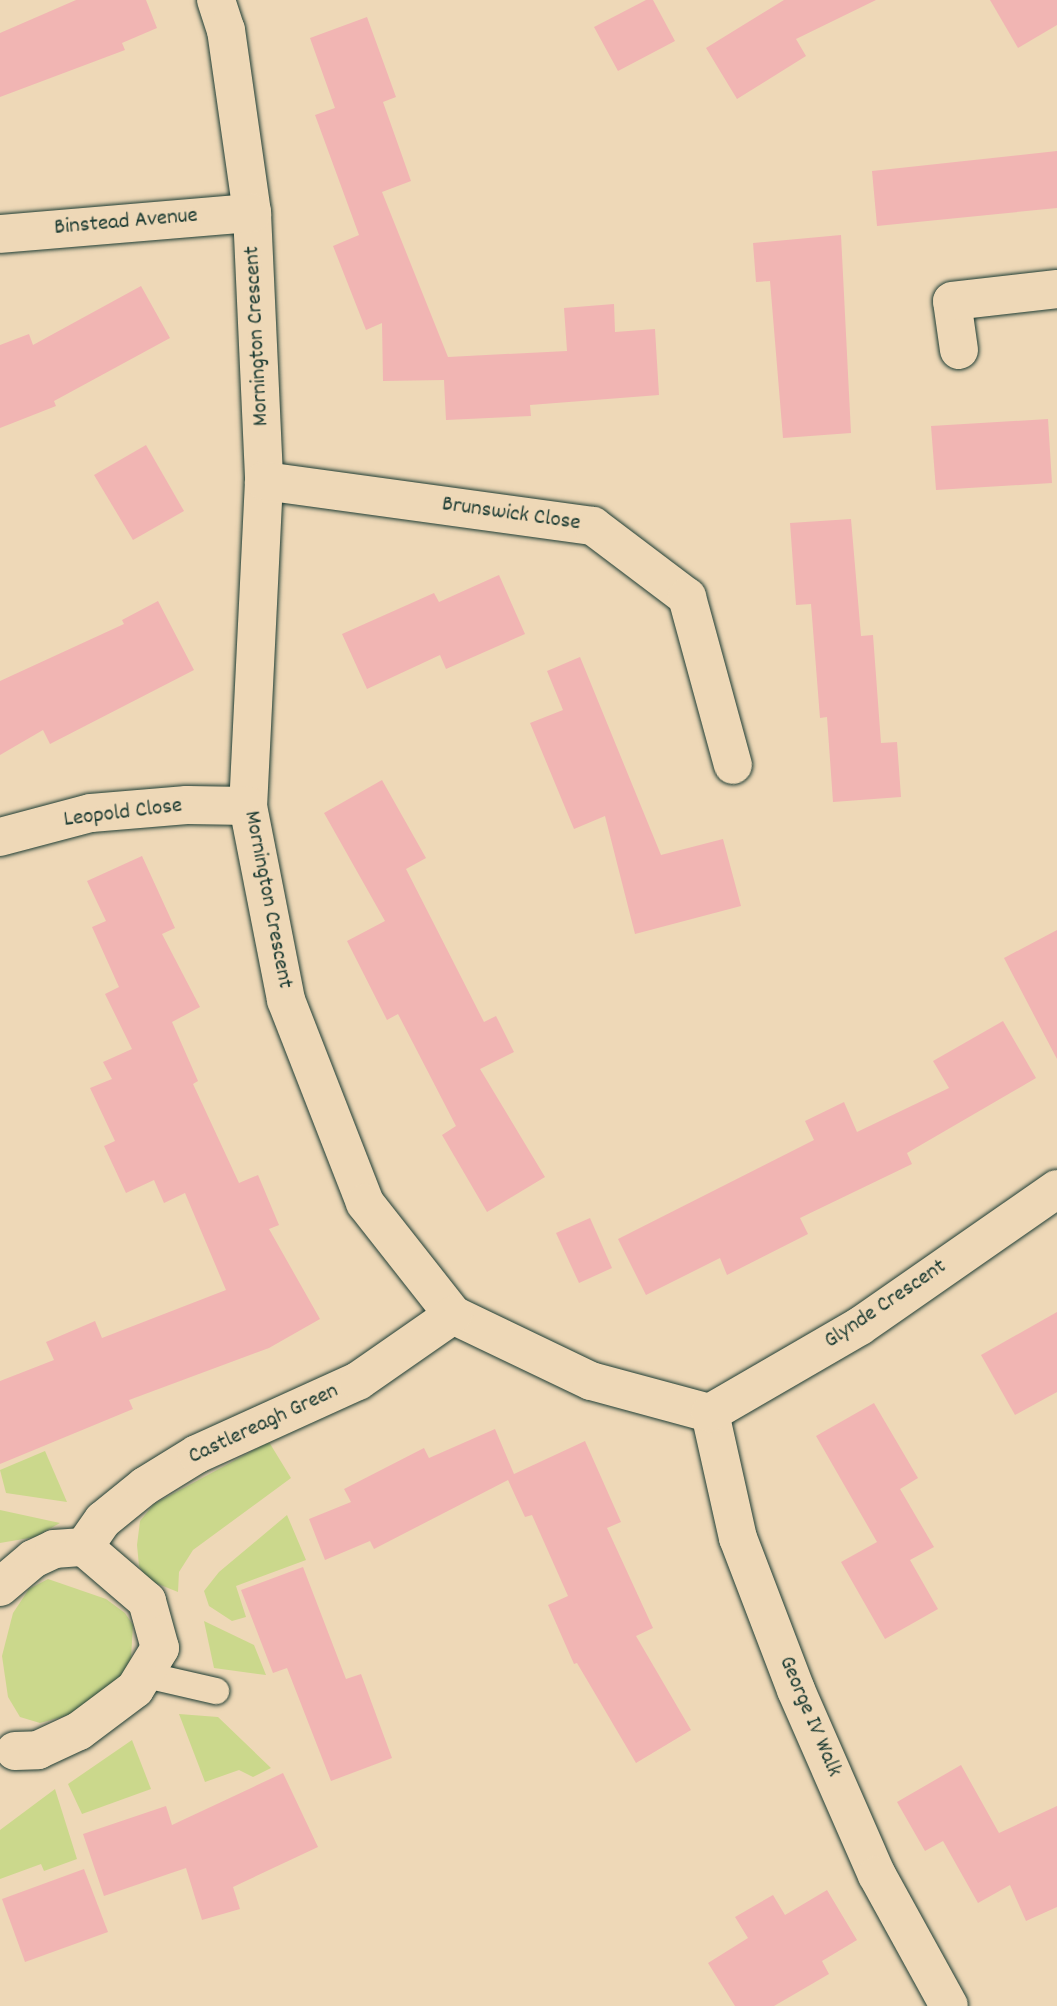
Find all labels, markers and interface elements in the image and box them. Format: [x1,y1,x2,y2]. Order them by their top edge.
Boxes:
street label: Binstead Avenue [53,203,199,243]
street label: Mornington Crescent [239,245,277,427]
street label: Brunswick Close [440,492,582,538]
street label: Leopold Close [62,793,184,835]
street label: Mornington Crescent [236,809,298,991]
street label: Glynde Crescent [820,1254,952,1356]
street label: Castlereagh Green [185,1378,343,1472]
street label: George IV Walk [771,1653,847,1781]

